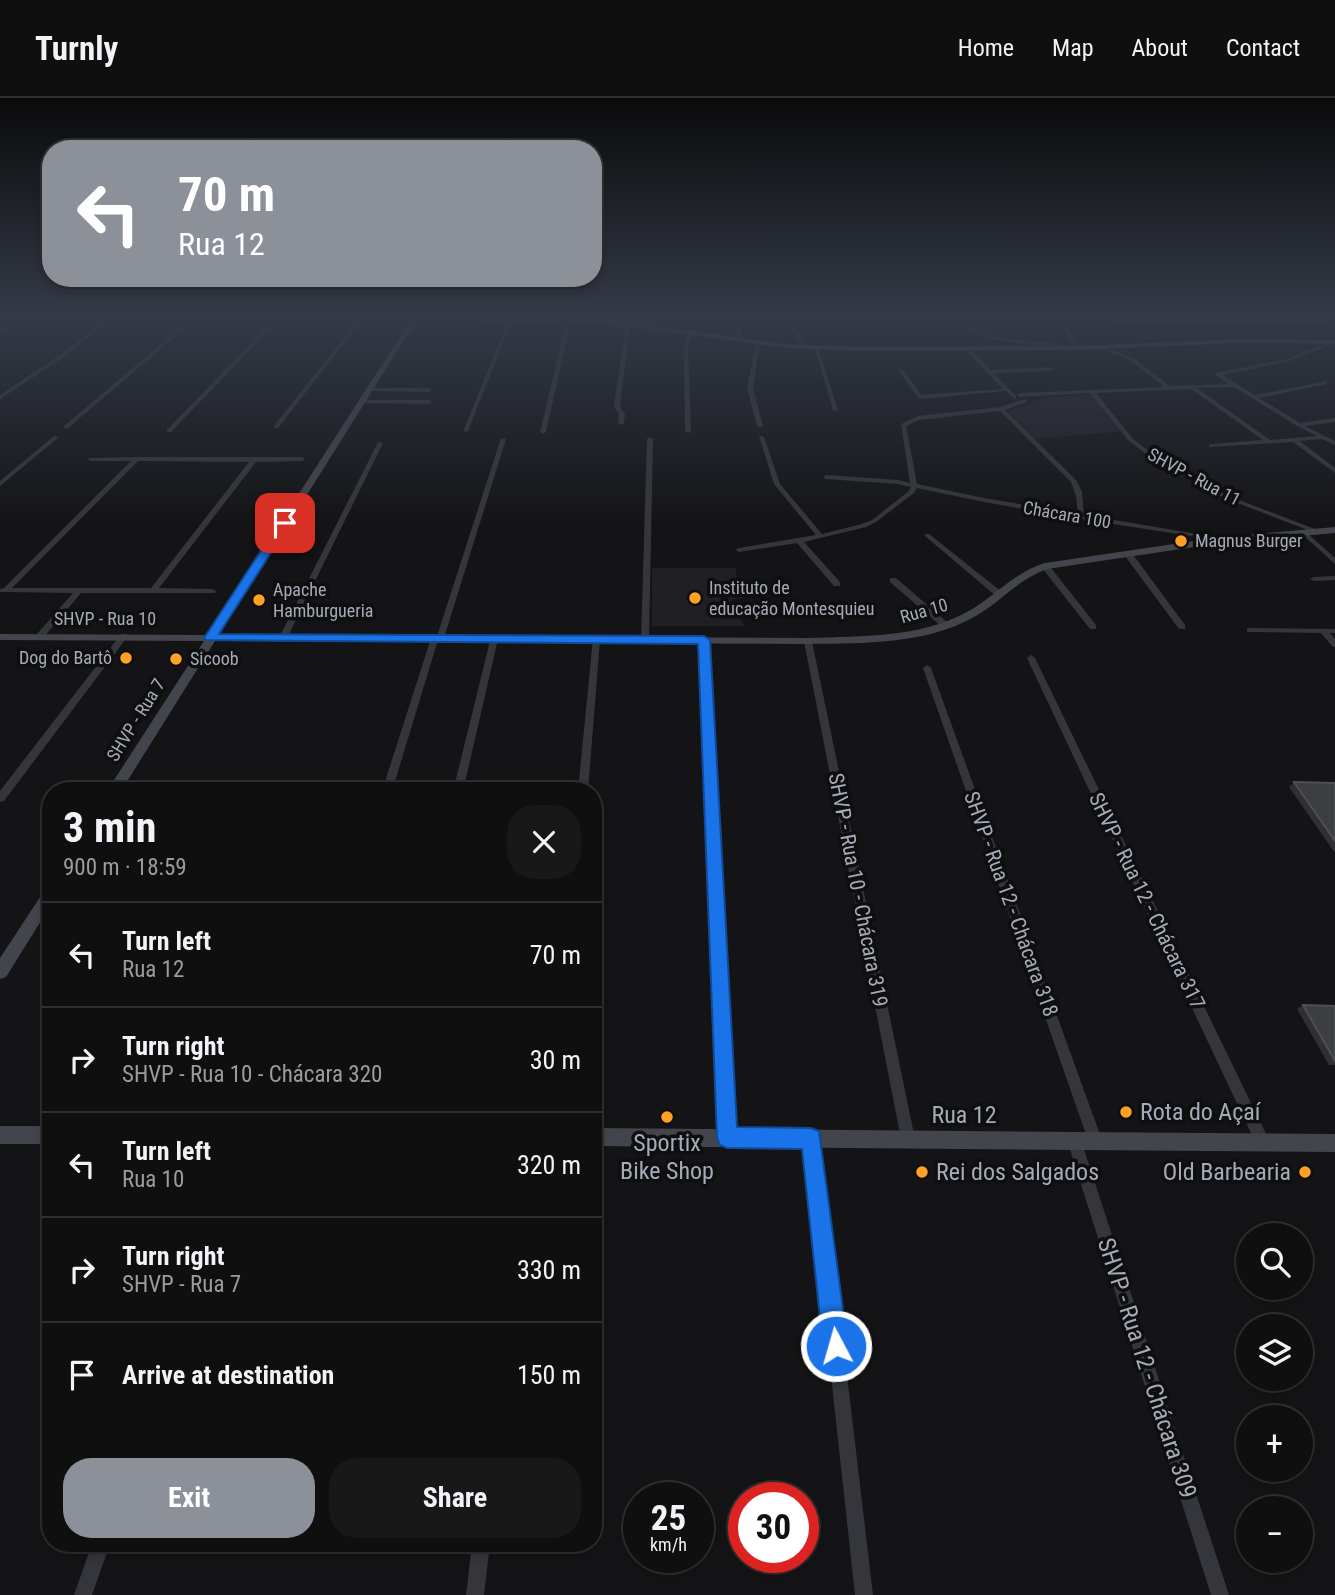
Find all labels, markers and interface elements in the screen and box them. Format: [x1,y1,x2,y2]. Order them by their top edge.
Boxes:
text: Turnly [35,29,118,68]
text: Home [958,34,1014,62]
text: Map [1052,34,1094,62]
text: About [1132,34,1188,62]
text: Contact [1226,34,1300,62]
text: 70 m [178,166,275,223]
icon: left [63,168,154,259]
text: Rua 12 [178,225,265,263]
street label: SHVP - Rua 11 [1144,443,1244,510]
pin [255,493,315,553]
street label: Chácara 100 [1021,496,1113,533]
icon: arrive [266,504,304,542]
place label: Magnus Burger [1195,530,1303,551]
marker: Magnus Burger [1173,533,1189,549]
place label: Instituto de educação Montesquieu [709,577,874,619]
place label: Apache Hamburgueria [273,579,374,621]
marker: Instituto de educação Montesquieu [687,590,703,606]
marker: Apache Hamburgueria [251,592,267,608]
street label: Rua 10 [898,594,950,627]
street label: SHVP - Rua 10 [54,608,156,629]
place label: Dog do Bartô [19,647,112,668]
place label: Sicoob [190,648,239,669]
marker: Dog do Bartô [118,650,134,666]
marker: Sicoob [168,651,184,667]
street label: SHVP - Rua 7 [102,675,169,765]
street label: SHVP - Rua 10 - Chácara 319 [824,771,892,1009]
street label: SHVP - Rua 12 - Chácara 318 [959,788,1063,1020]
street label: SHVP - Rua 12 - Chácara 317 [1084,789,1210,1013]
text: 3 min [63,803,156,852]
button: close [507,805,581,879]
text: 900 m · 18:59 [63,854,187,881]
text: Turn left [122,926,211,956]
icon: left [63,936,101,974]
text: 70 m [530,940,581,970]
text: Rua 12 [122,956,184,983]
text: Turn right [122,1031,224,1061]
icon: right [63,1041,101,1079]
text: 30 m [530,1045,581,1075]
text: SHVP - Rua 10 - Chácara 320 [122,1061,382,1088]
place label: Rota do Açaí [1140,1098,1262,1126]
street label: Rua 12 [931,1101,997,1129]
marker: Rota do Açaí [1118,1104,1134,1120]
marker: Sportix Bike Shop [659,1109,675,1125]
place label: Sportix Bike Shop [620,1129,714,1185]
text: Turn left [122,1136,211,1166]
icon: left [63,1146,101,1184]
text: 320 m [517,1150,581,1180]
place label: Rei dos Salgados [936,1158,1099,1186]
place label: Old Barbearia [1163,1158,1291,1186]
marker: Rei dos Salgados [914,1164,930,1180]
marker: Old Barbearia [1297,1164,1313,1180]
text: Rua 10 [122,1166,184,1193]
map controls [1236,1223,1313,1573]
button: search [1236,1223,1313,1300]
street label: SHVP - Rua 12 - Chácara 309 [1092,1234,1202,1502]
text: Turn right [122,1241,224,1271]
icon: right [63,1251,101,1289]
text: 330 m [517,1255,581,1285]
text: SHVP - Rua 7 [122,1271,241,1298]
position arrow [799,1309,873,1383]
button: layers [1236,1314,1313,1391]
icon: arrive [63,1356,101,1394]
text: Arrive at destination [122,1360,334,1390]
text: 150 m [517,1360,581,1390]
button: + [1236,1405,1313,1482]
button: Exit [63,1458,315,1538]
button: Share [329,1458,581,1538]
speed limit sign: 30 [728,1482,819,1573]
button: − [1236,1496,1313,1573]
text: 25 [651,1498,686,1539]
text: km/h [650,1534,687,1555]

